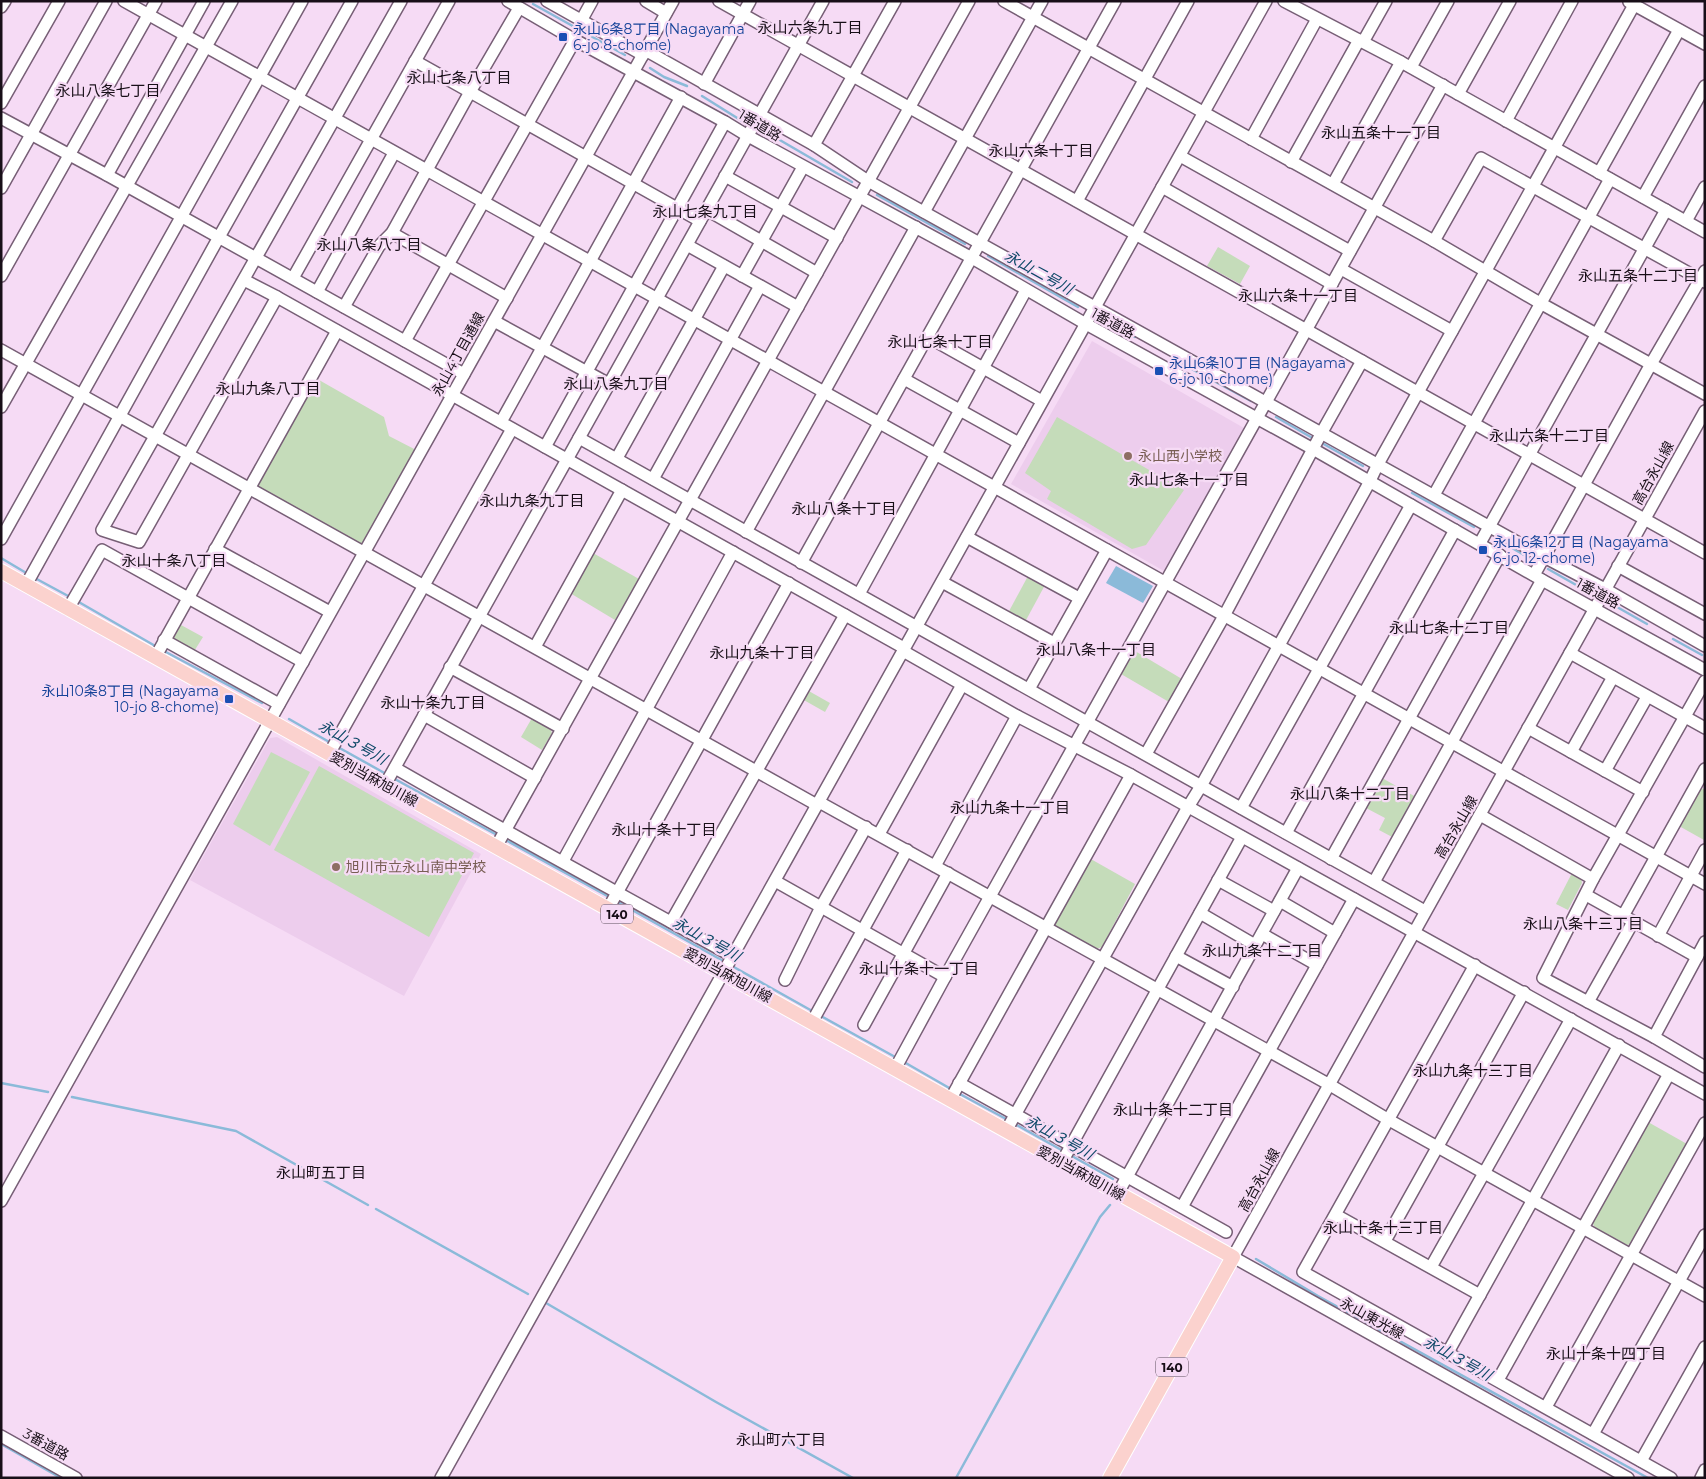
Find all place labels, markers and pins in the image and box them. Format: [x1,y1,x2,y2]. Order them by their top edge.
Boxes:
place label: 永山6条8丁目 (Nagayama 6-jo 8-chome) [573,20,745,54]
marker: 永山6条8丁目 (Nagayama 6-jo 8-chome) [557,31,569,43]
place label: 永山6条10丁目 (Nagayama 6-jo 10-chome) [1169,354,1346,388]
marker: 永山6条10丁目 (Nagayama 6-jo 10-chome) [1153,365,1165,377]
place label: 永山西小学校 [1138,447,1222,465]
marker: 永山西小学校 [1122,450,1134,462]
place label: 永山6条12丁目 (Nagayama 6-jo 12-chome) [1493,533,1669,567]
marker: 永山6条12丁目 (Nagayama 6-jo 12-chome) [1477,544,1489,556]
place label: 永山10条8丁目 (Nagayama 10-jo 8-chome) [42,682,219,716]
marker: 永山10条8丁目 (Nagayama 10-jo 8-chome) [223,693,235,705]
place label: 旭川市立永山南中学校 [346,858,486,876]
marker: 旭川市立永山南中学校 [330,861,342,873]

